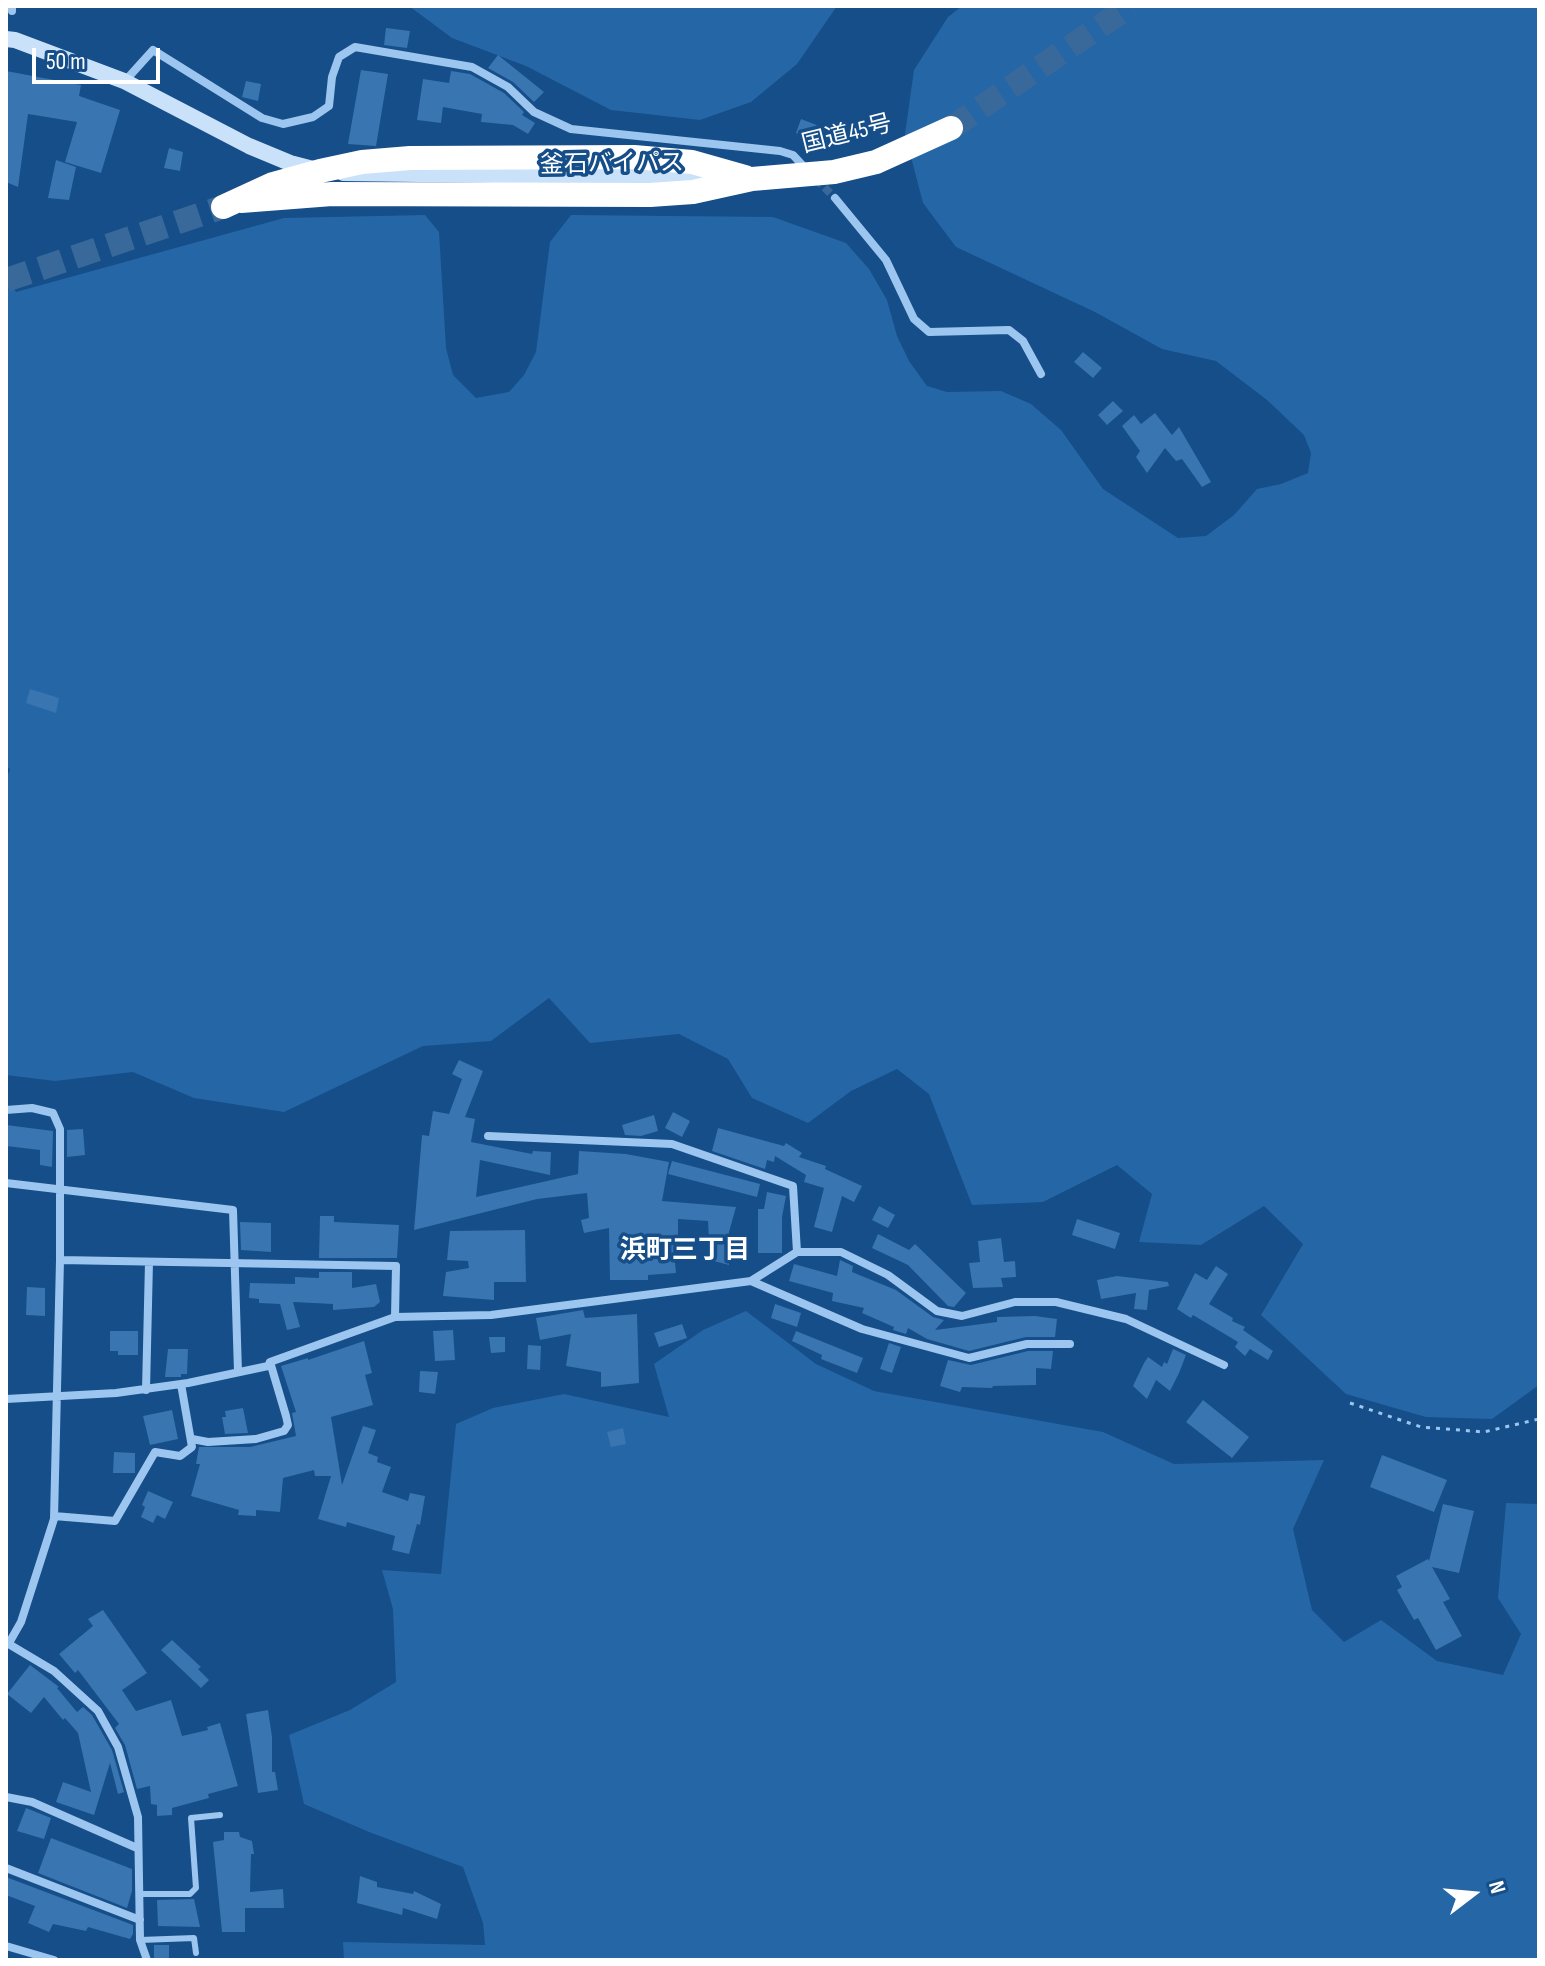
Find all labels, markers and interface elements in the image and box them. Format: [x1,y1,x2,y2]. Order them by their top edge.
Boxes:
scale bar [36,32,164,82]
text: 50 m [46,47,86,76]
street label: 国道45号 [799,110,895,160]
street label: 釜石バイパス [540,149,684,181]
district label: 浜町三丁目 [620,1235,750,1267]
north arrow [1433,1854,1513,1934]
text: N [1482,1878,1511,1897]

